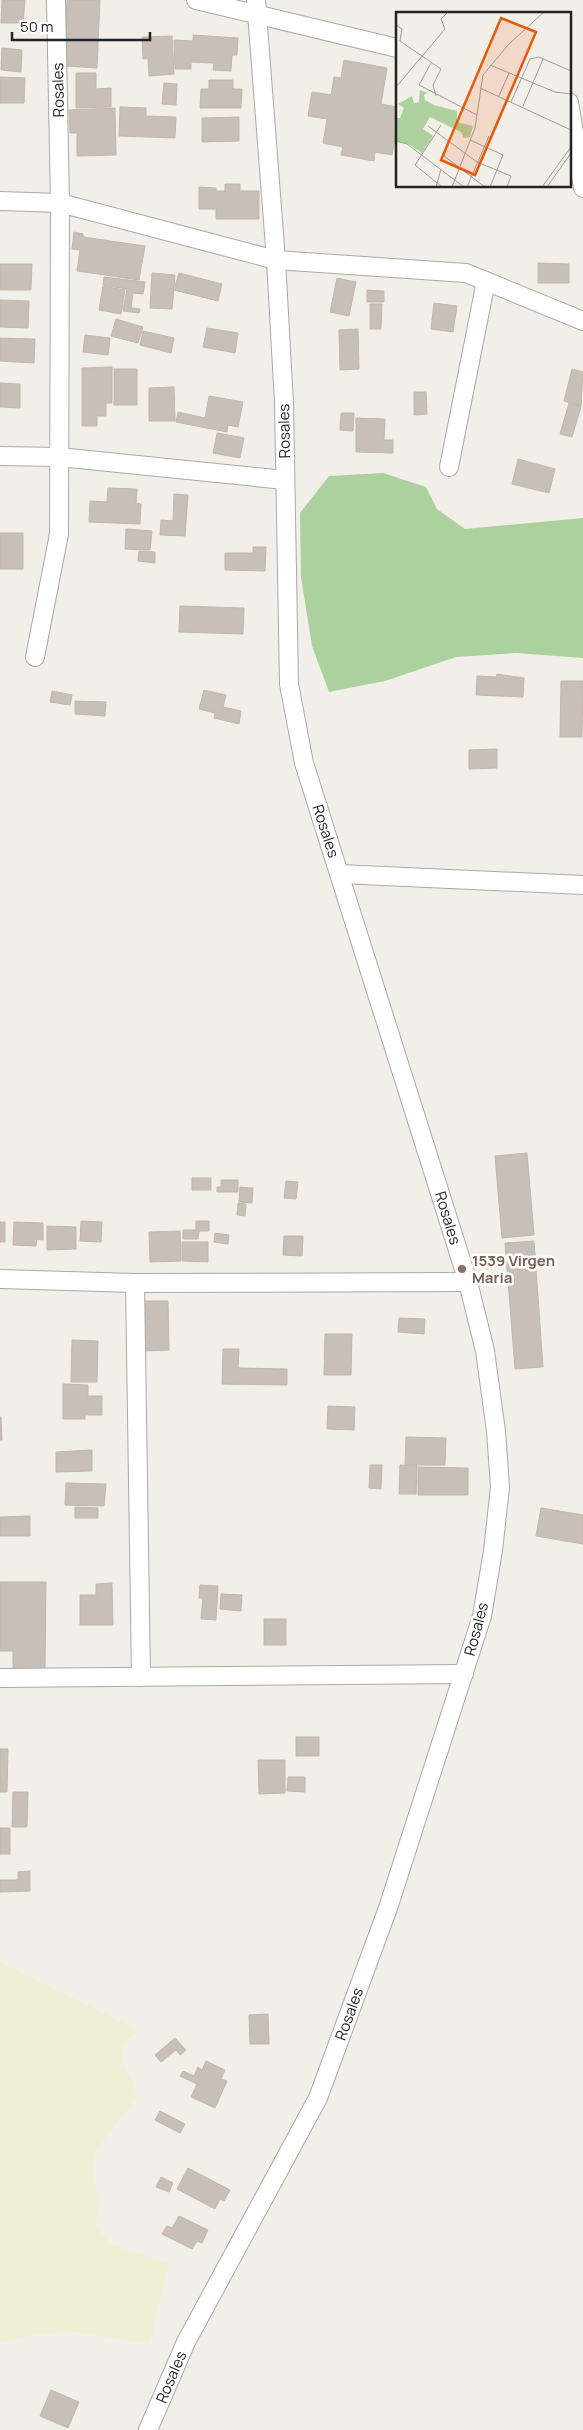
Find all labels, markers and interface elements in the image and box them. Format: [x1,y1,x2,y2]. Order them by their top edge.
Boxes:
scale bar [12,10,150,42]
inset map [396,12,570,188]
text: 50 m [20,16,54,37]
street label: Rosales [47,62,69,117]
street label: Rosales [273,403,295,458]
street label: Rosales [308,802,344,860]
street label: Rosales [430,1189,466,1247]
place label: 1539 Virgen Maria [472,1250,555,1288]
marker: 1539 Virgen Maria [456,1263,468,1275]
street label: Rosales [459,1600,493,1658]
street label: Rosales [330,1985,368,2043]
street label: Rosales [151,2348,191,2406]

